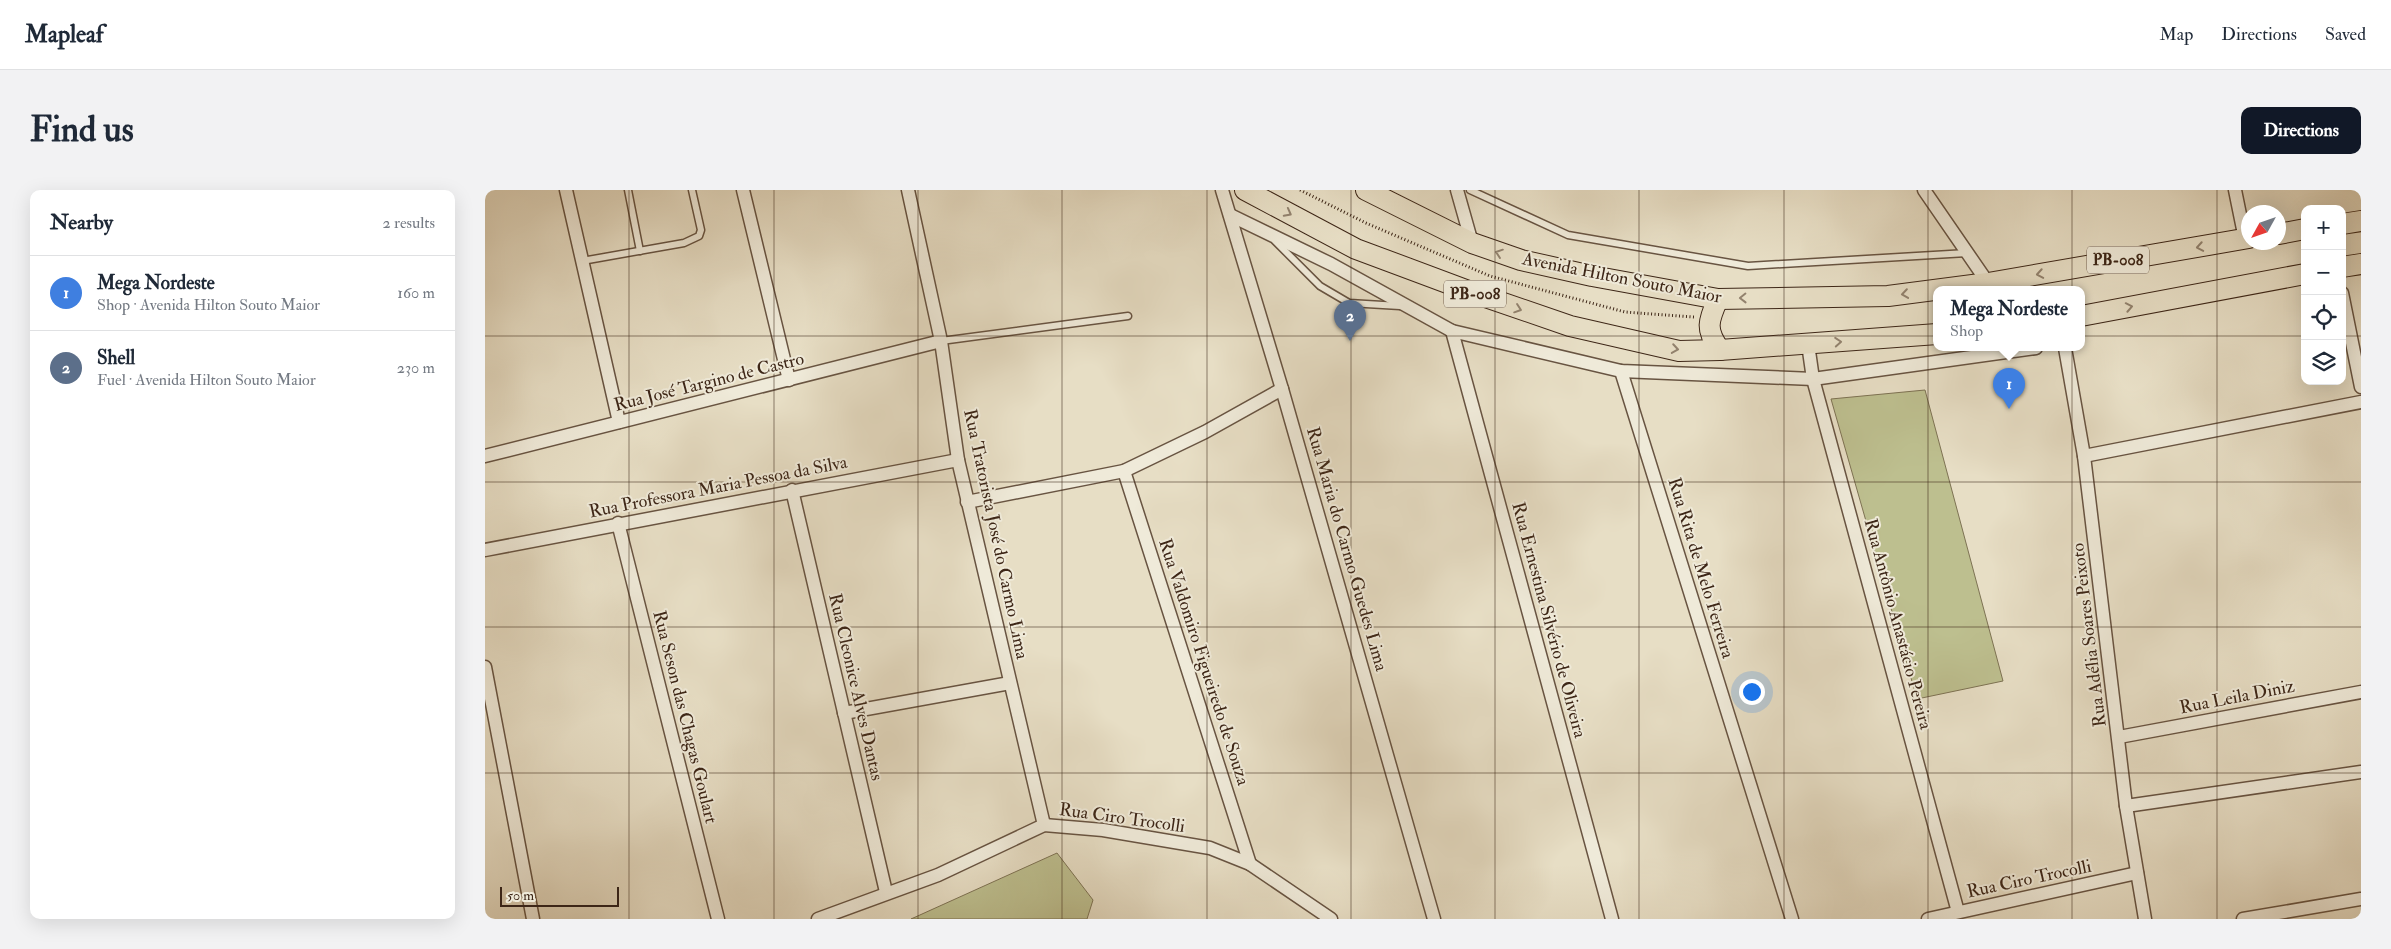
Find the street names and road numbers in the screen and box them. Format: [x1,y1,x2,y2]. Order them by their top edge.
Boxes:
road number: PB-008 [2087,246,2149,274]
street label: Avenida Hilton Souto Maior [1519,247,1724,309]
road number: PB-008 [1444,280,1506,308]
street label: Rua José Targino de Castro [612,347,807,417]
street label: Rua Tratorista José do Carmo Lima [958,407,1034,662]
street label: Rua Maria do Carmo Guedes Lima [1301,424,1393,674]
street label: Rua Professora Maria Pessoa da Silva [587,451,850,523]
street label: Rua Rita de Melo Ferreira [1663,475,1740,662]
street label: Rua Ernestina Silvério de Oliveira [1506,500,1592,741]
street label: Rua Antônio Anastácio Pereira [1859,516,1937,732]
street label: Rua Valdomiro Figueiredo de Souza [1153,536,1255,789]
street label: Rua Adélia Soares Peixoto [2066,541,2112,728]
street label: Rua Cleonice Alves Dantas [823,591,889,783]
street label: Rua Seson das Chagas Goulart [647,608,723,826]
street label: Rua Leila Diniz [2178,675,2297,719]
street label: Rua Ciro Trocolli [1058,798,1187,838]
street label: Rua Ciro Trocolli [1965,855,2094,903]

